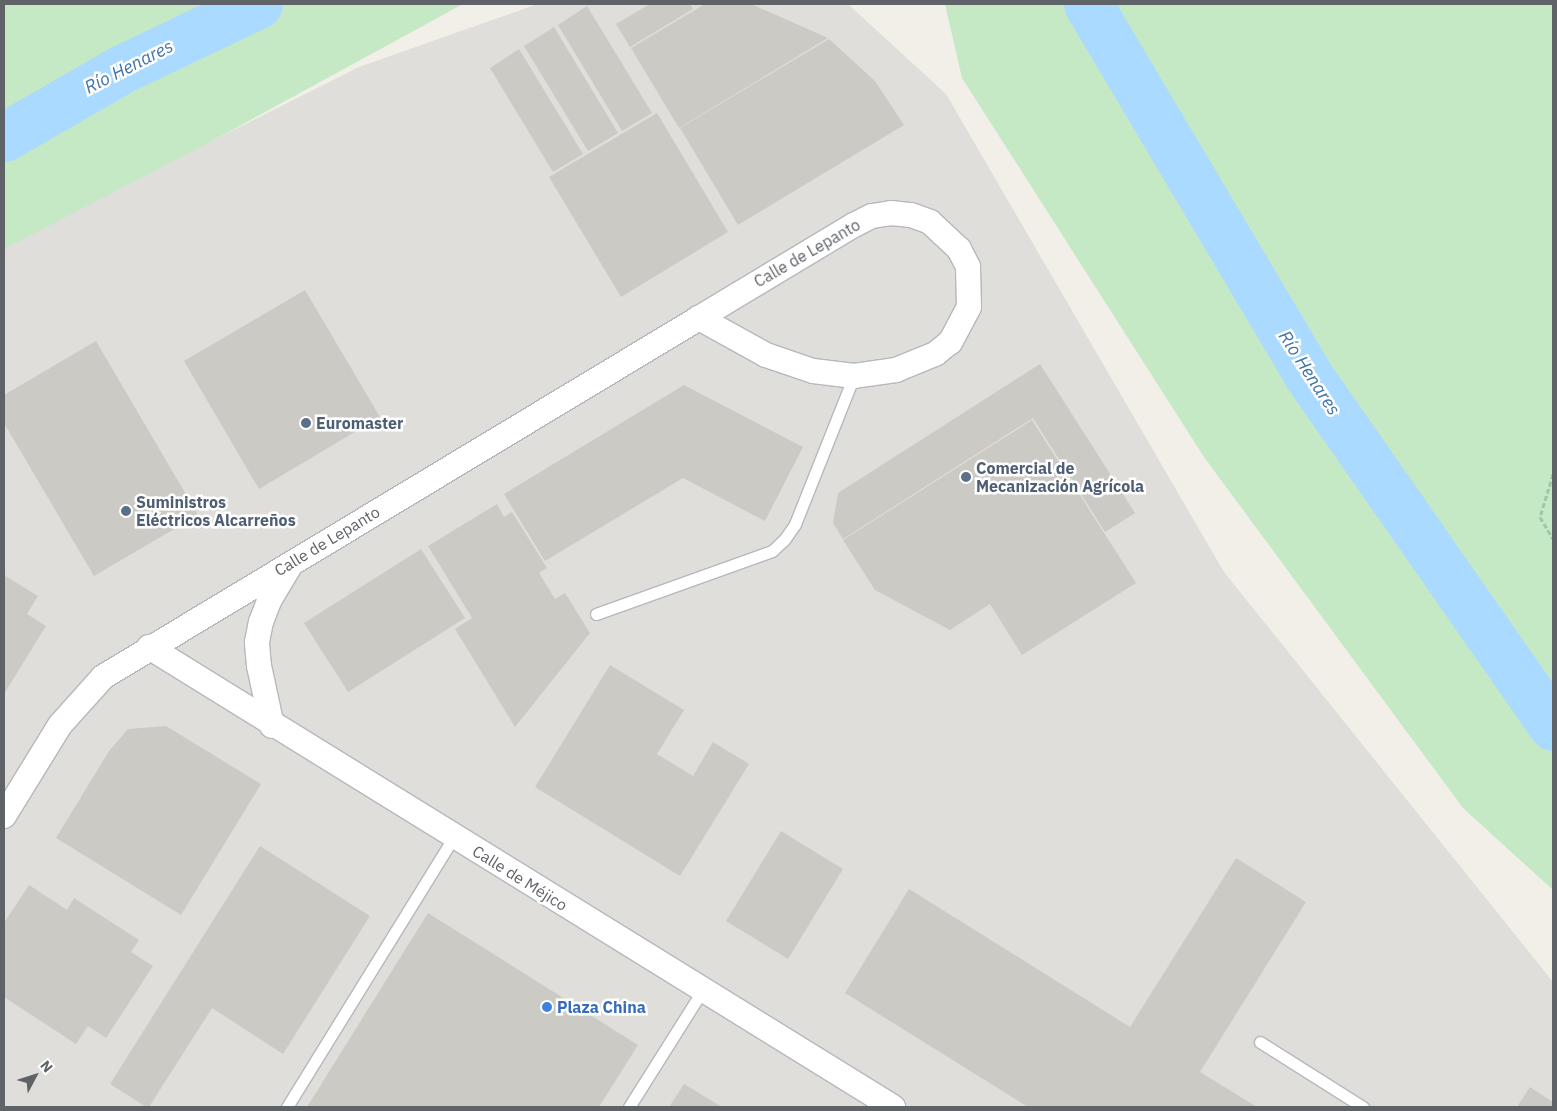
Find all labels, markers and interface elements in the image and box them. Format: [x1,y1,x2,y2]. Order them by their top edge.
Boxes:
water label: Río Henares [81,35,177,99]
street label: Calle de Lepanto [750,215,864,291]
water label: Río Henares [1274,327,1344,419]
place label: Euromaster [316,413,404,433]
marker: Euromaster [300,417,312,429]
place label: Comercial de Mecanización Agrícola [976,458,1144,496]
marker: Comercial de Mecanización Agrícola [960,471,972,483]
place label: Suministros Eléctricos Alcarreños [136,492,296,530]
street label: Calle de Lepanto [271,502,383,580]
marker: Suministros Eléctricos Alcarreños [120,505,132,517]
street label: Calle de Méjico [469,841,571,915]
place label: Plaza China [557,997,646,1017]
marker: Plaza China [541,1001,553,1013]
north arrow [10,1051,60,1101]
text: N [36,1057,57,1076]

